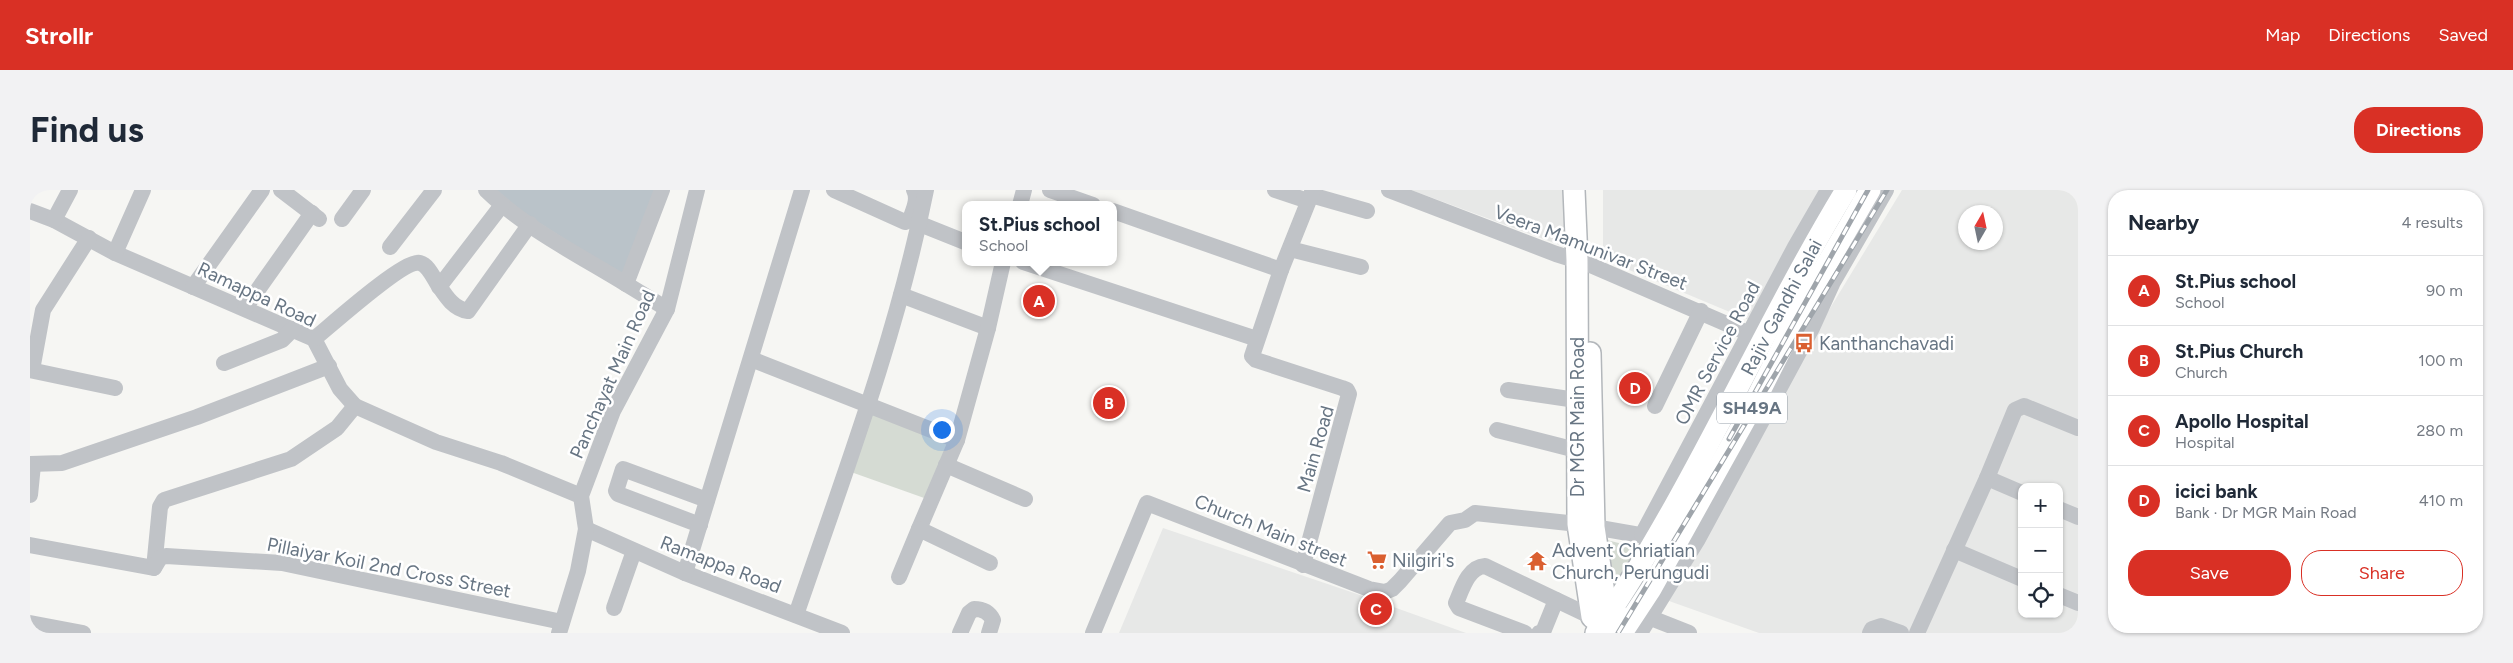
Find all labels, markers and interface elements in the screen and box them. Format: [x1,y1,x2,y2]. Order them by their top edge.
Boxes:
text: Strollr [25,21,93,50]
text: Map [2265,24,2300,46]
text: Directions [2328,24,2410,46]
text: Saved [2438,24,2488,46]
button: Directions [2354,107,2483,153]
text: Find us [30,109,144,151]
street label: Veera Mamunivar Street [1491,200,1691,295]
popup [962,201,1117,266]
north arrow [1958,205,2003,250]
text: Nearby [2128,210,2199,235]
text: St.Pius school [979,213,1100,236]
text: 4 results [2402,213,2463,232]
street label: Rajiv Gandhi Salai [1736,235,1827,379]
text: School [979,236,1028,255]
street label: Ramappa Road [194,257,320,332]
text: St.Pius school [2175,270,2296,293]
street label: OMR Service Road [1670,278,1765,429]
text: A [2138,281,2150,300]
text: 90 m [2426,281,2463,300]
pin: A [1023,282,1055,320]
street label: Panchayat Main Road [565,286,660,462]
text: School [2175,293,2225,312]
bus stop icon: Kanthanchavadi [1793,332,1815,354]
place label: Kanthanchavadi [1819,332,1954,355]
street label: Dr MGR Main Road [1566,337,1589,497]
text: St.Pius Church [2175,340,2303,363]
text: B [2139,351,2149,370]
text: 100 m [2418,351,2463,370]
text: Church [2175,363,2227,382]
pin: D [1619,369,1651,407]
pin: B [1093,384,1125,422]
road number: SH49A [1717,392,1787,424]
street label: Main Road [1292,403,1339,495]
text: Apollo Hospital [2175,410,2309,433]
your location [929,417,955,443]
text: C [2138,421,2150,440]
text: 280 m [2416,421,2463,440]
text: Hospital [2175,433,2235,452]
text: icici bank [2175,480,2258,503]
map controls [2018,483,2063,618]
button: + [2018,483,2063,528]
street label: Church Main street [1191,489,1351,572]
text: D [2138,491,2150,510]
text: 410 m [2419,491,2463,510]
text: Bank · Dr MGR Main Road [2175,503,2357,522]
button: − [2018,528,2063,573]
street label: Ramappa Road [657,531,785,598]
street label: Pillaiyar Koil 2nd Cross Street [265,533,513,602]
place label: Advent Chriatian Church, Perungudi [1552,539,1709,584]
supermarket icon: Nilgiri's [1366,549,1388,571]
place label: Nilgiri's [1392,549,1454,572]
temple icon: Advent Chriatian Church, Perungudi [1526,550,1548,572]
button: Save [2128,550,2291,596]
button: Share [2301,550,2463,596]
button: locate [2018,573,2063,618]
pin: C [1360,590,1392,628]

